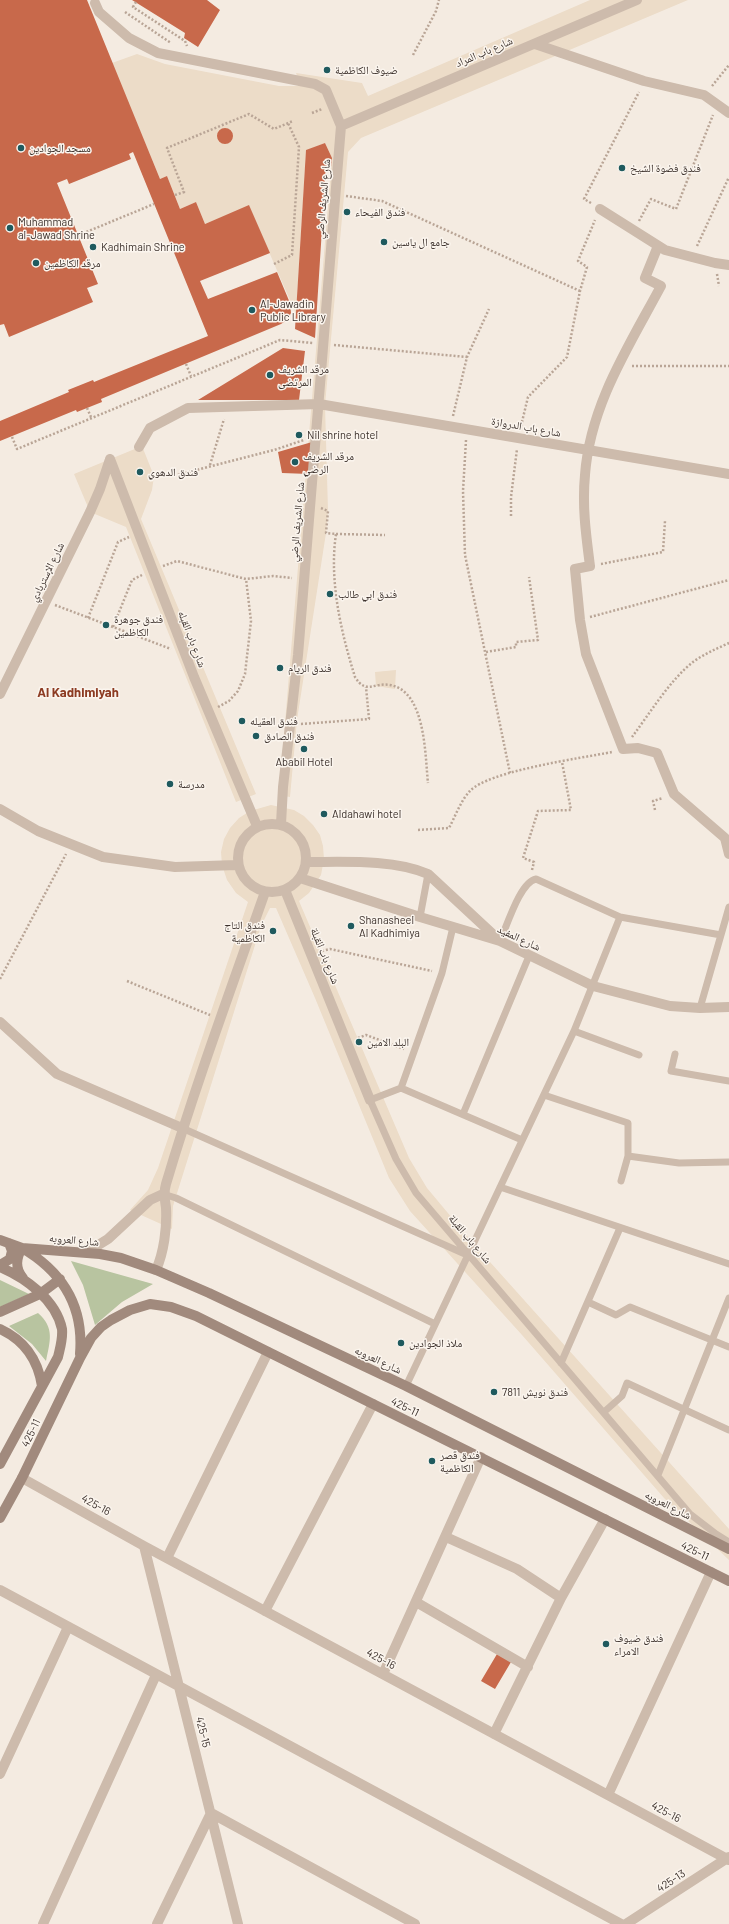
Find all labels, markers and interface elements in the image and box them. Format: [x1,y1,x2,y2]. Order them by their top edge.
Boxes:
street label: شارع باب المراد [453,34,515,70]
place label: ضيوف الكاظمية [335,63,398,77]
marker: ضيوف الكاظمية [322,65,332,75]
place label: مسجد الجوادين [29,141,91,155]
marker: مسجد الجوادين [16,143,26,153]
street label: شارع الشريف الرضي [313,158,333,240]
place label: فندق فضوة الشيخ [630,161,701,175]
marker: فندق فضوة الشيخ [617,163,627,173]
place label: فندق الفيحاء [355,205,405,219]
marker: فندق الفيحاء [342,207,352,217]
place label: Muhammad al-Jawad Shrine [18,215,95,241]
marker: Muhammad al-Jawad Shrine [5,223,15,233]
place label: جامع ال ياسين [392,235,450,249]
marker: جامع ال ياسين [379,237,389,247]
place label: Kadhimain Shrine [101,240,185,254]
marker: Kadhimain Shrine [88,242,98,252]
place label: مرقد الكاظمين [44,256,100,270]
marker: مرقد الكاظمين [31,258,41,268]
place label: Al-Jawadin Public Library [260,297,326,323]
marker: Al-Jawadin Public Library [247,305,257,315]
place label: مرقد الشريف المرتضى [278,362,329,388]
marker: مرقد الشريف المرتضى [265,370,275,380]
street label: شارع باب الدروازة [490,414,562,440]
place label: Nil shrine hotel [307,428,378,442]
marker: Nil shrine hotel [294,430,304,440]
place label: مرقد الشريف الرضي [303,449,354,475]
marker: مرقد الشريف الرضي [290,457,300,467]
place label: فندق الدهوي [148,465,198,479]
marker: فندق الدهوي [135,467,145,477]
street label: شارع الشريف الرضي [287,481,307,563]
street label: شارع الإستربادي [27,540,67,604]
place label: فندق ابي طالب [338,587,397,601]
marker: فندق ابي طالب [325,589,335,599]
street label: شارع باب القبله [175,609,209,669]
place label: فندق جوهرة الكاظمين [114,612,163,638]
marker: فندق جوهرة الكاظمين [101,620,111,630]
place label: فندق الريام [288,661,332,675]
marker: فندق الريام [275,663,285,673]
district label: Al Kadhimiyah [37,685,119,701]
place label: فندق العقيله [250,714,298,728]
marker: فندق العقيله [237,716,247,726]
place label: فندق الصادق [264,729,314,743]
marker: فندق الصادق [251,731,261,741]
marker: Ababil Hotel [299,744,309,754]
place label: Ababil Hotel [275,755,333,769]
place label: مدرسة [178,777,205,791]
marker: مدرسة [165,779,175,789]
place label: Aldahawi hotel [332,807,401,821]
marker: Aldahawi hotel [319,809,329,819]
place label: Shanasheel Al Kadhimiya [359,913,420,939]
place label: فندق التاج الكاظمية [224,918,265,944]
marker: Shanasheel Al Kadhimiya [346,921,356,931]
street label: شارع المفيد [495,922,543,954]
marker: فندق التاج الكاظمية [268,926,278,936]
street label: شارع باب القبلة [308,926,342,986]
place label: البلد الامين [367,1035,409,1049]
marker: البلد الامين [354,1037,364,1047]
street label: شارع باب القبلة [446,1212,494,1266]
street label: شارع العروبه [48,1231,100,1249]
place label: ملاذ الجوادين [409,1336,462,1350]
marker: ملاذ الجوادين [396,1338,406,1348]
street label: شارع العروبه [352,1343,404,1377]
place label: فندق نويش 7811 [502,1385,568,1399]
marker: فندق نويش 7811 [489,1387,499,1397]
street label: 425-11 [389,1395,421,1419]
street label: 425-11 [19,1417,43,1449]
place label: فندق قصر الكاظمية [440,1448,480,1474]
marker: فندق قصر الكاظمية [427,1456,437,1466]
street label: شارع العروبه [643,1488,693,1522]
street label: 425-16 [79,1492,113,1518]
street label: 425-11 [679,1539,711,1563]
place label: فندق ضيوف الامراء [614,1631,663,1657]
marker: فندق ضيوف الامراء [601,1639,611,1649]
street label: 425-16 [364,1646,398,1672]
street label: 425-15 [193,1715,213,1749]
street label: 425-16 [649,1799,683,1825]
street label: 425-13 [654,1867,688,1895]

